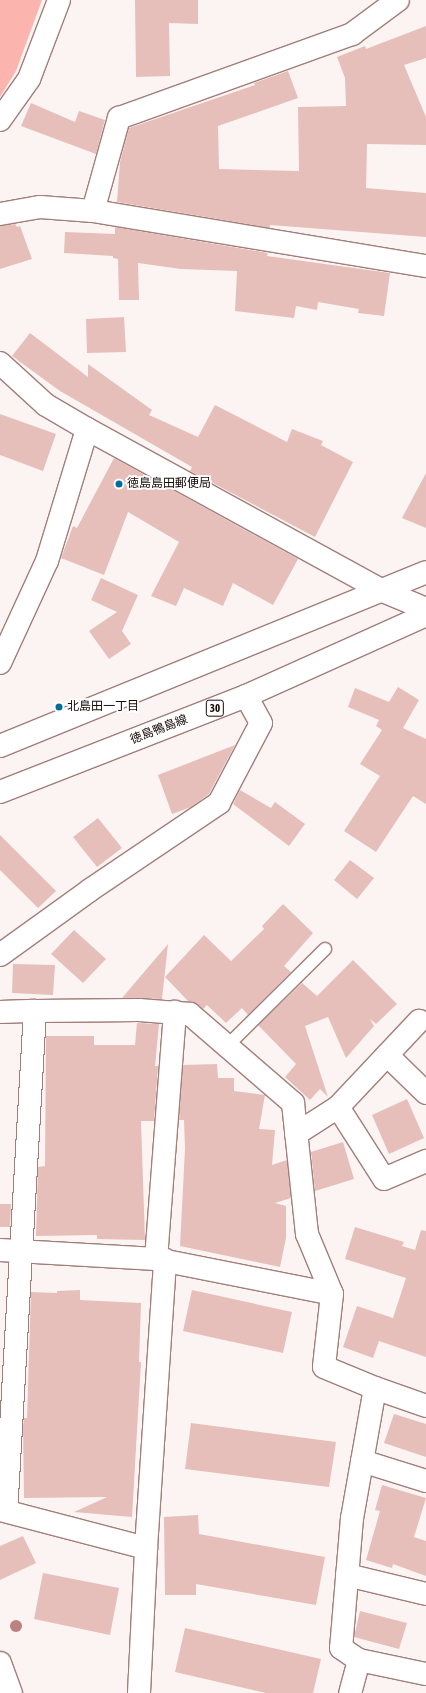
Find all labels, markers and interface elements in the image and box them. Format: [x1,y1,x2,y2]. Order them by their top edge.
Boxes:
place label: 徳島島田郵便局 [127,477,211,491]
marker: 徳島島田郵便局 [114,479,124,489]
road number: 30 [205,699,225,717]
place label: 北島田一丁目 [67,700,139,714]
marker: 北島田一丁目 [54,702,64,712]
street label: 徳島鴨島線 [128,713,190,747]

